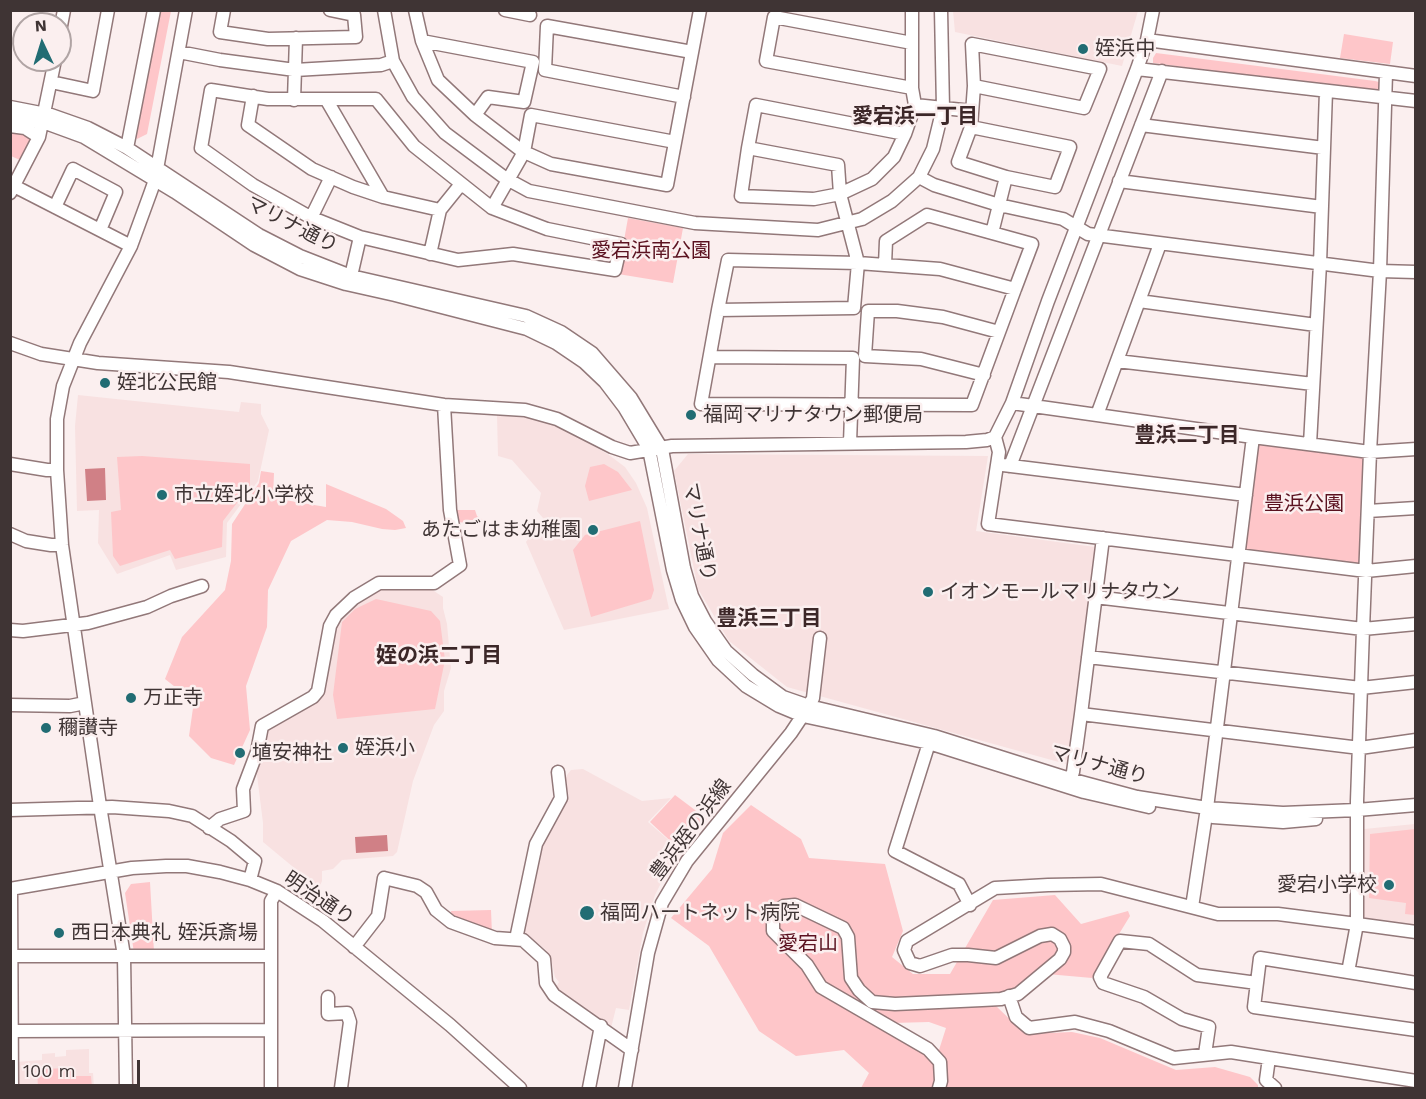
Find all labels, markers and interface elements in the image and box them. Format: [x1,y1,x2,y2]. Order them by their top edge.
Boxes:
north arrow [12,12,72,72]
text: N [34,16,47,35]
place label: 姪浜中 [1095,37,1155,61]
marker: 姪浜中 [1076,42,1090,56]
district label: 愛宕浜一丁目 [852,104,978,130]
street label: マリナ通り [242,192,342,258]
park label: 愛宕浜南公園 [591,239,711,263]
place label: 姪北公民館 [117,371,217,395]
marker: 姪北公民館 [98,376,112,390]
place label: 福岡マリナタウン郵便局 [703,403,923,427]
marker: 福岡マリナタウン郵便局 [684,408,698,422]
district label: 豊浜二丁目 [1135,423,1239,449]
street label: マリナ通り [678,481,720,583]
place label: 市立姪北小学校 [174,483,314,507]
marker: 市立姪北小学校 [155,488,169,502]
park label: 豊浜公園 [1264,492,1344,516]
place label: あたごはま幼稚園 [421,518,581,542]
marker: あたごはま幼稚園 [586,523,600,537]
place label: イオンモールマリナタウン [940,580,1180,604]
marker: イオンモールマリナタウン [921,585,935,599]
district label: 豊浜三丁目 [717,606,821,632]
district label: 姪の浜二丁目 [376,643,502,669]
place label: 万正寺 [143,686,203,710]
marker: 万正寺 [124,691,138,705]
place label: 穪讃寺 [58,716,118,740]
marker: 穪讃寺 [39,721,53,735]
place label: 姪浜小 [355,736,415,760]
street label: マリナ通り [1048,740,1150,790]
place label: 埴安神社 [252,741,332,765]
marker: 姪浜小 [336,741,350,755]
marker: 埴安神社 [233,746,247,760]
street label: 豊浜姪の浜線 [645,775,737,885]
street label: 明治通り [279,867,359,931]
place label: 愛宕小学校 [1277,873,1377,897]
marker: 愛宕小学校 [1382,878,1396,892]
place label: 福岡ハートネット病院 [600,901,800,925]
marker: 福岡ハートネット病院 [578,904,596,922]
place label: 西日本典礼 姪浜斎場 [71,921,258,945]
marker: 西日本典礼 姪浜斎場 [52,926,66,940]
park label: 愛宕山 [778,932,838,956]
scale bar [15,1048,142,1086]
text: 100 m [23,1060,76,1081]

